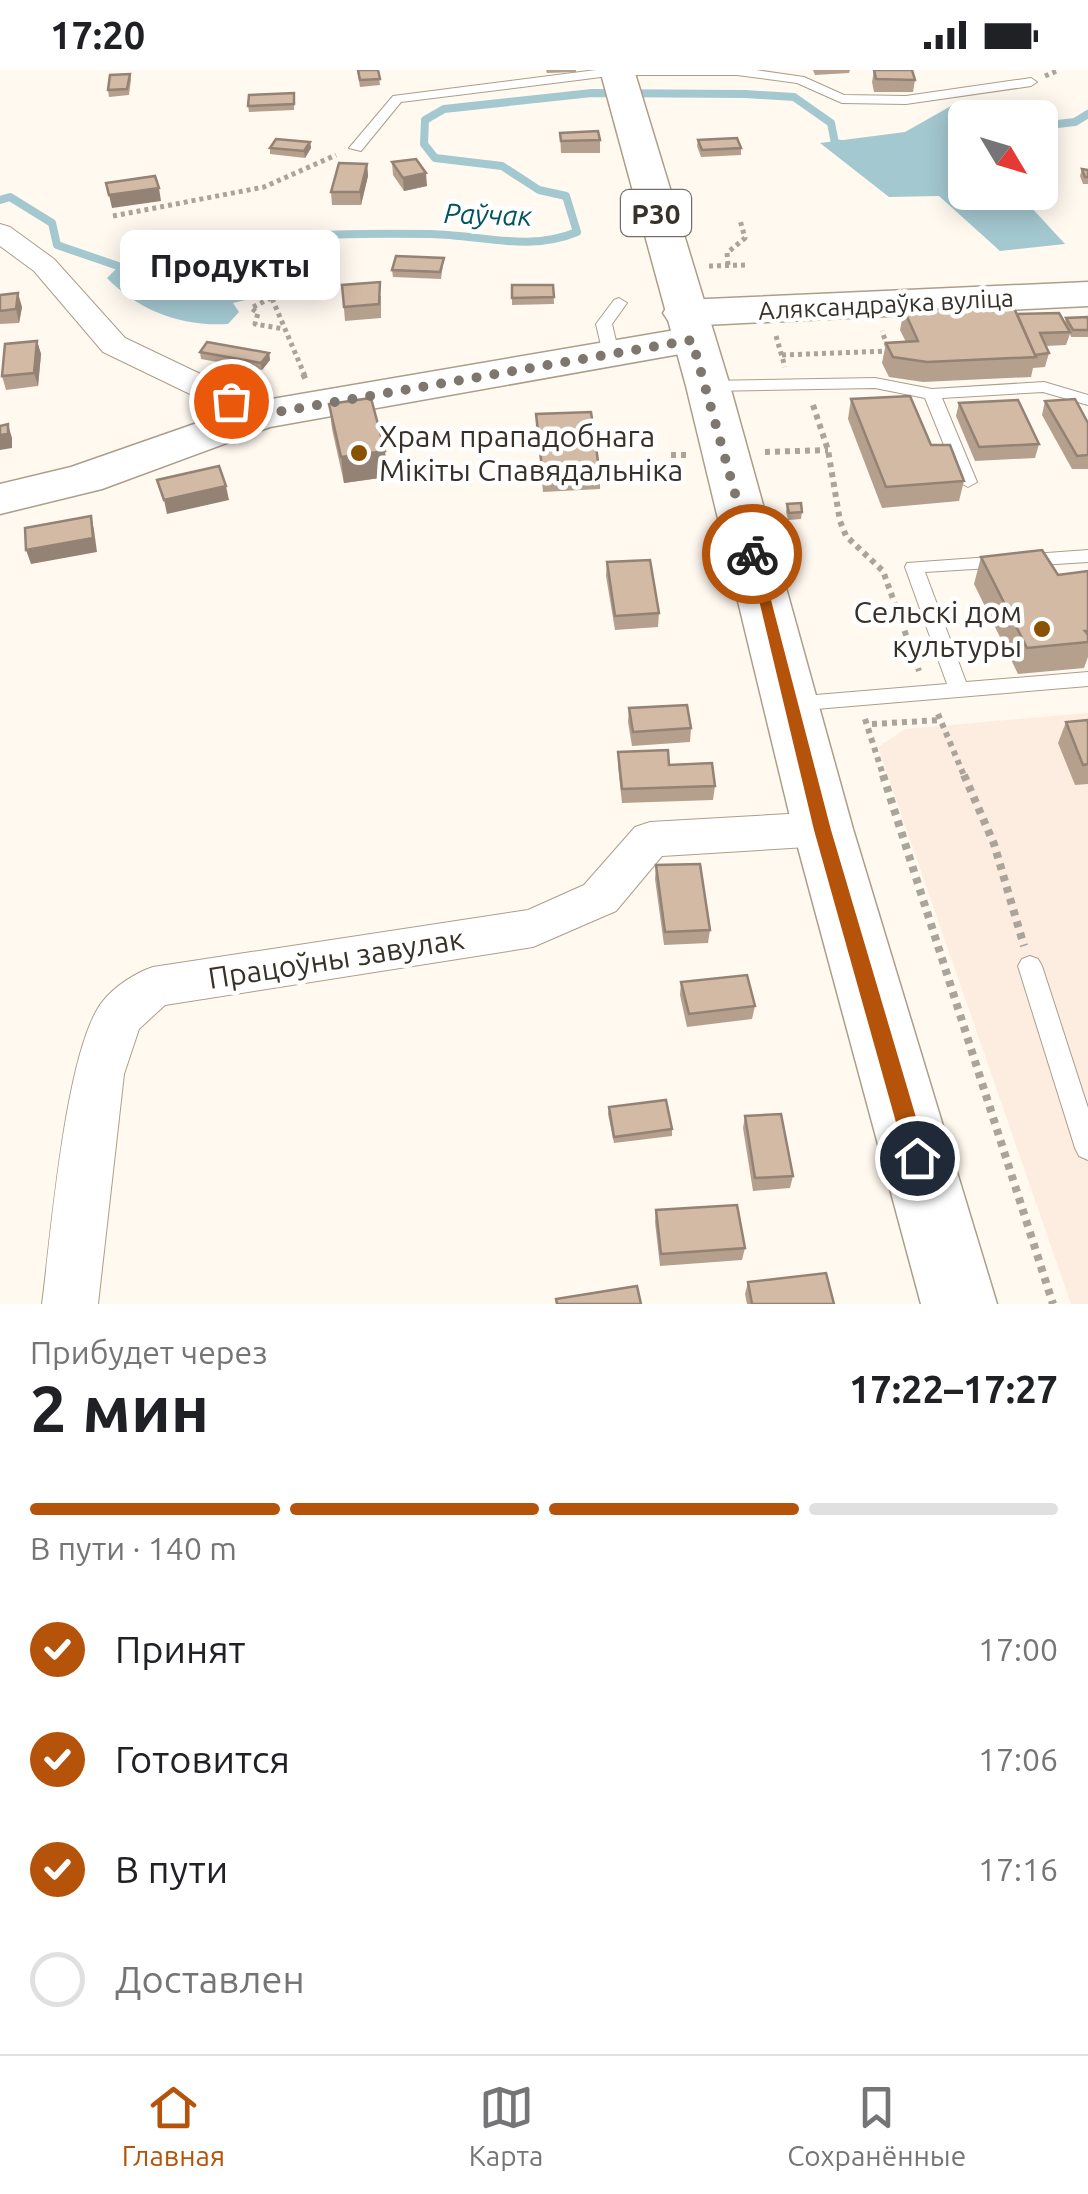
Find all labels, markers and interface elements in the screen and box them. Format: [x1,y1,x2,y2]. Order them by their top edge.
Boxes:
text: 17:20 [50,14,145,56]
north arrow [948,100,1058,210]
map controls [948,100,1058,210]
road number: Р30 [621,190,691,236]
water label: Раўчак [443,197,533,231]
callout: Продукты [121,231,341,301]
text: Продукты [150,247,310,283]
street label: Аляксандраўка вуліца [758,283,1014,325]
pin [189,359,274,444]
icon: bag [204,374,259,429]
place label: Храм прападобнага Мікіты Спавядальніка [379,419,683,487]
marker: Храм прападобнага Мікіты Спавядальніка [348,442,370,464]
courier [702,504,802,604]
icon: bike [725,527,780,582]
place label: Сельскі дом культуры [853,595,1022,663]
marker: Сельскі дом культуры [1031,618,1053,640]
street label: Працоўны завулак [206,921,466,995]
pin [875,1116,960,1201]
icon: home [890,1131,945,1186]
text: Прибудет через [30,1334,268,1370]
text: 17:22–17:27 [849,1368,1058,1410]
text: 2 мин [30,1371,209,1444]
text: В пути · 140 m [30,1530,237,1566]
icon: check [30,1622,85,1677]
text: Принят [115,1628,245,1670]
text: 17:00 [978,1631,1058,1667]
icon: check [30,1732,85,1787]
text: Готовится [115,1738,290,1780]
text: 17:06 [978,1741,1058,1777]
icon: check [30,1842,85,1897]
text: В пути [115,1848,228,1890]
text: 17:16 [978,1851,1058,1887]
text: Доставлен [115,1958,305,2000]
tab: Главная [122,2080,225,2171]
tab: Карта [469,2080,543,2171]
tab: Сохранённые [787,2080,966,2171]

